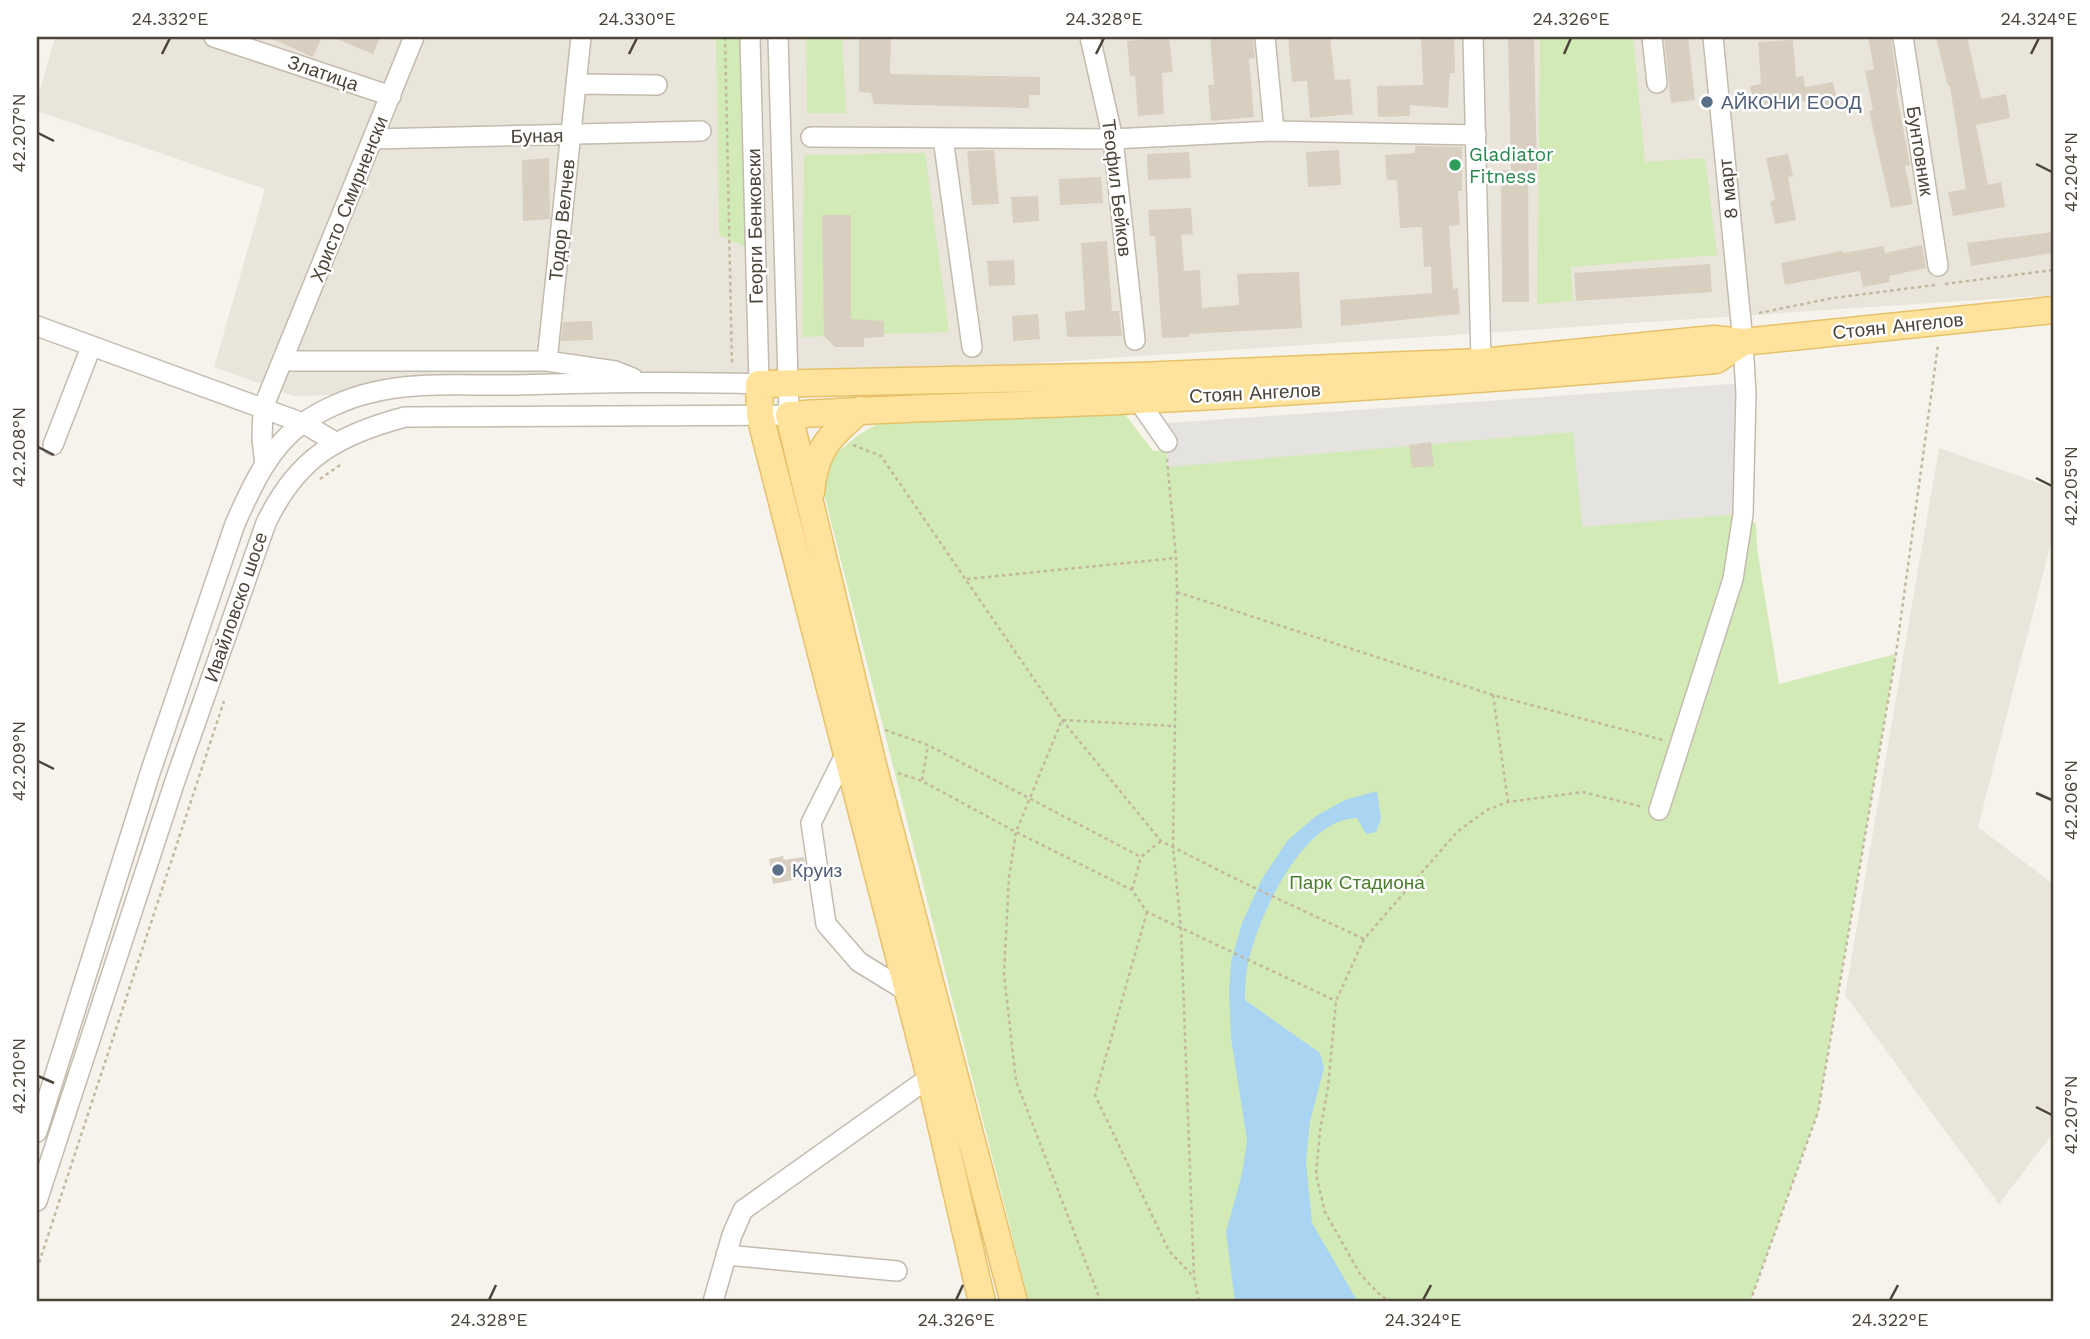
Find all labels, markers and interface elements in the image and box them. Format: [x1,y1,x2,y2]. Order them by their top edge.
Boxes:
text: 24.332°E [132,8,208,29]
text: 24.330°E [598,8,676,29]
text: 24.328°E [1065,8,1143,29]
text: 24.326°E [1532,8,1610,29]
text: 24.324°E [2001,8,2077,29]
street label: Златица [285,50,362,96]
place label: АЙКОНИ ЕООД [1721,91,1862,114]
text: 42.207°N [8,93,29,173]
marker: АЙКОНИ ЕООД [1699,94,1715,110]
street label: Бунтовник [1902,104,1939,198]
street label: Христо Смирненски [305,113,393,285]
street label: Теофил Бейков [1097,118,1137,258]
street label: Буная [510,124,564,148]
text: 42.204°N [2060,132,2081,212]
place label: Gladiator Fitness [1469,143,1554,188]
street label: Георги Бенковски [742,148,768,304]
marker: Gladiator Fitness [1447,157,1463,173]
street label: 8 март [1713,157,1743,220]
street label: Тодор Велчев [544,158,580,282]
street label: Стоян Ангелов [1831,308,1965,344]
street label: Стоян Ангелов [1189,378,1321,408]
text: 42.208°N [8,407,29,487]
text: 42.205°N [2060,446,2081,526]
street label: Ивайловско шосе [200,529,272,685]
text: 42.209°N [8,721,29,801]
text: 42.206°N [2060,760,2081,840]
place label: Круиз [792,859,842,882]
marker: Круиз [770,862,786,878]
park label: Парк Стадиона [1289,871,1425,894]
text: 42.210°N [8,1038,29,1114]
text: 42.207°N [2060,1075,2081,1155]
text: 24.328°E [450,1309,528,1330]
text: 24.326°E [917,1309,995,1330]
text: 24.324°E [1385,1309,1461,1330]
text: 24.322°E [1852,1309,1928,1330]

